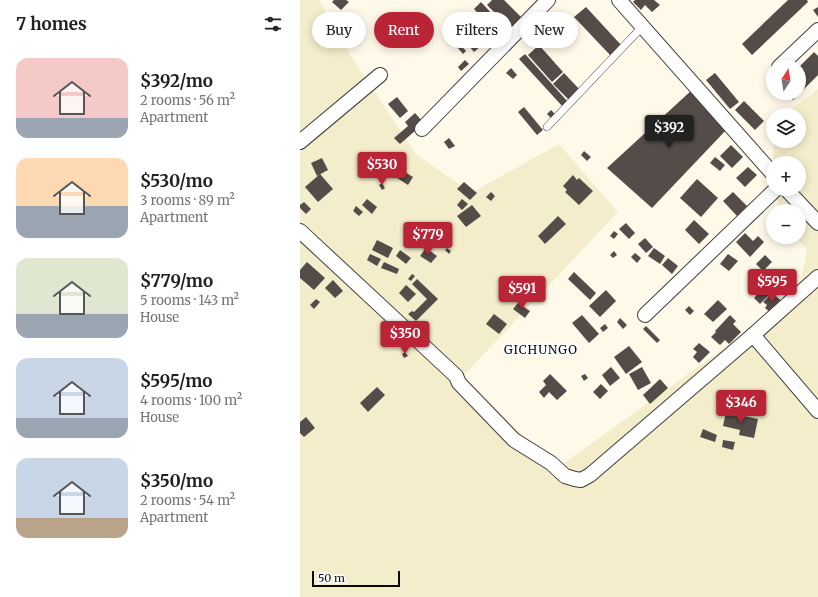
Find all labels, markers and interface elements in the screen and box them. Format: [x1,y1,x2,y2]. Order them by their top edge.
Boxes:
chip: Buy [312,12,366,48]
chip: Rent [374,12,434,48]
chip: Filters [442,12,512,48]
chip: New [520,12,578,48]
text: 7 homes [16,13,87,35]
icon: filters [262,13,284,35]
north arrow [766,60,806,100]
map controls [766,60,806,244]
text: $392/mo [140,70,213,92]
icon: home [48,74,96,122]
text: 2 rooms · 56 m² [140,92,235,109]
button: layers [766,108,806,148]
text: Apartment [140,109,208,126]
pin: $392 [645,115,693,149]
text: $392 [654,119,684,136]
pin: $530 [358,152,406,186]
text: $530 [367,156,397,173]
button: + [766,156,806,196]
text: $530/mo [140,170,213,192]
icon: home [48,174,96,222]
text: 3 rooms · 89 m² [140,192,235,209]
button: − [766,204,806,244]
text: Apartment [140,209,208,226]
pin: $779 [404,222,452,256]
text: $779 [412,226,444,243]
pin: $595 [748,269,796,303]
text: $779/mo [140,270,213,292]
text: $595 [757,273,787,290]
icon: home [48,274,96,322]
pin: $591 [498,276,546,310]
text: $591 [508,280,536,297]
text: 5 rooms · 143 m² [140,292,239,309]
text: House [140,309,179,326]
pin: $350 [381,321,429,355]
text: $350 [389,325,421,342]
district label: GICHUNGO [504,342,578,357]
text: $595/mo [140,370,212,392]
icon: home [48,374,96,422]
pin: $346 [717,390,765,424]
text: 4 rooms · 100 m² [140,392,242,409]
text: $346 [725,394,757,411]
text: House [140,409,179,426]
text: $350/mo [140,470,213,492]
icon: home [48,474,96,522]
text: 2 rooms · 54 m² [140,492,235,509]
text: Apartment [140,509,208,526]
scale bar [312,569,400,588]
text: 50 m [318,571,345,585]

